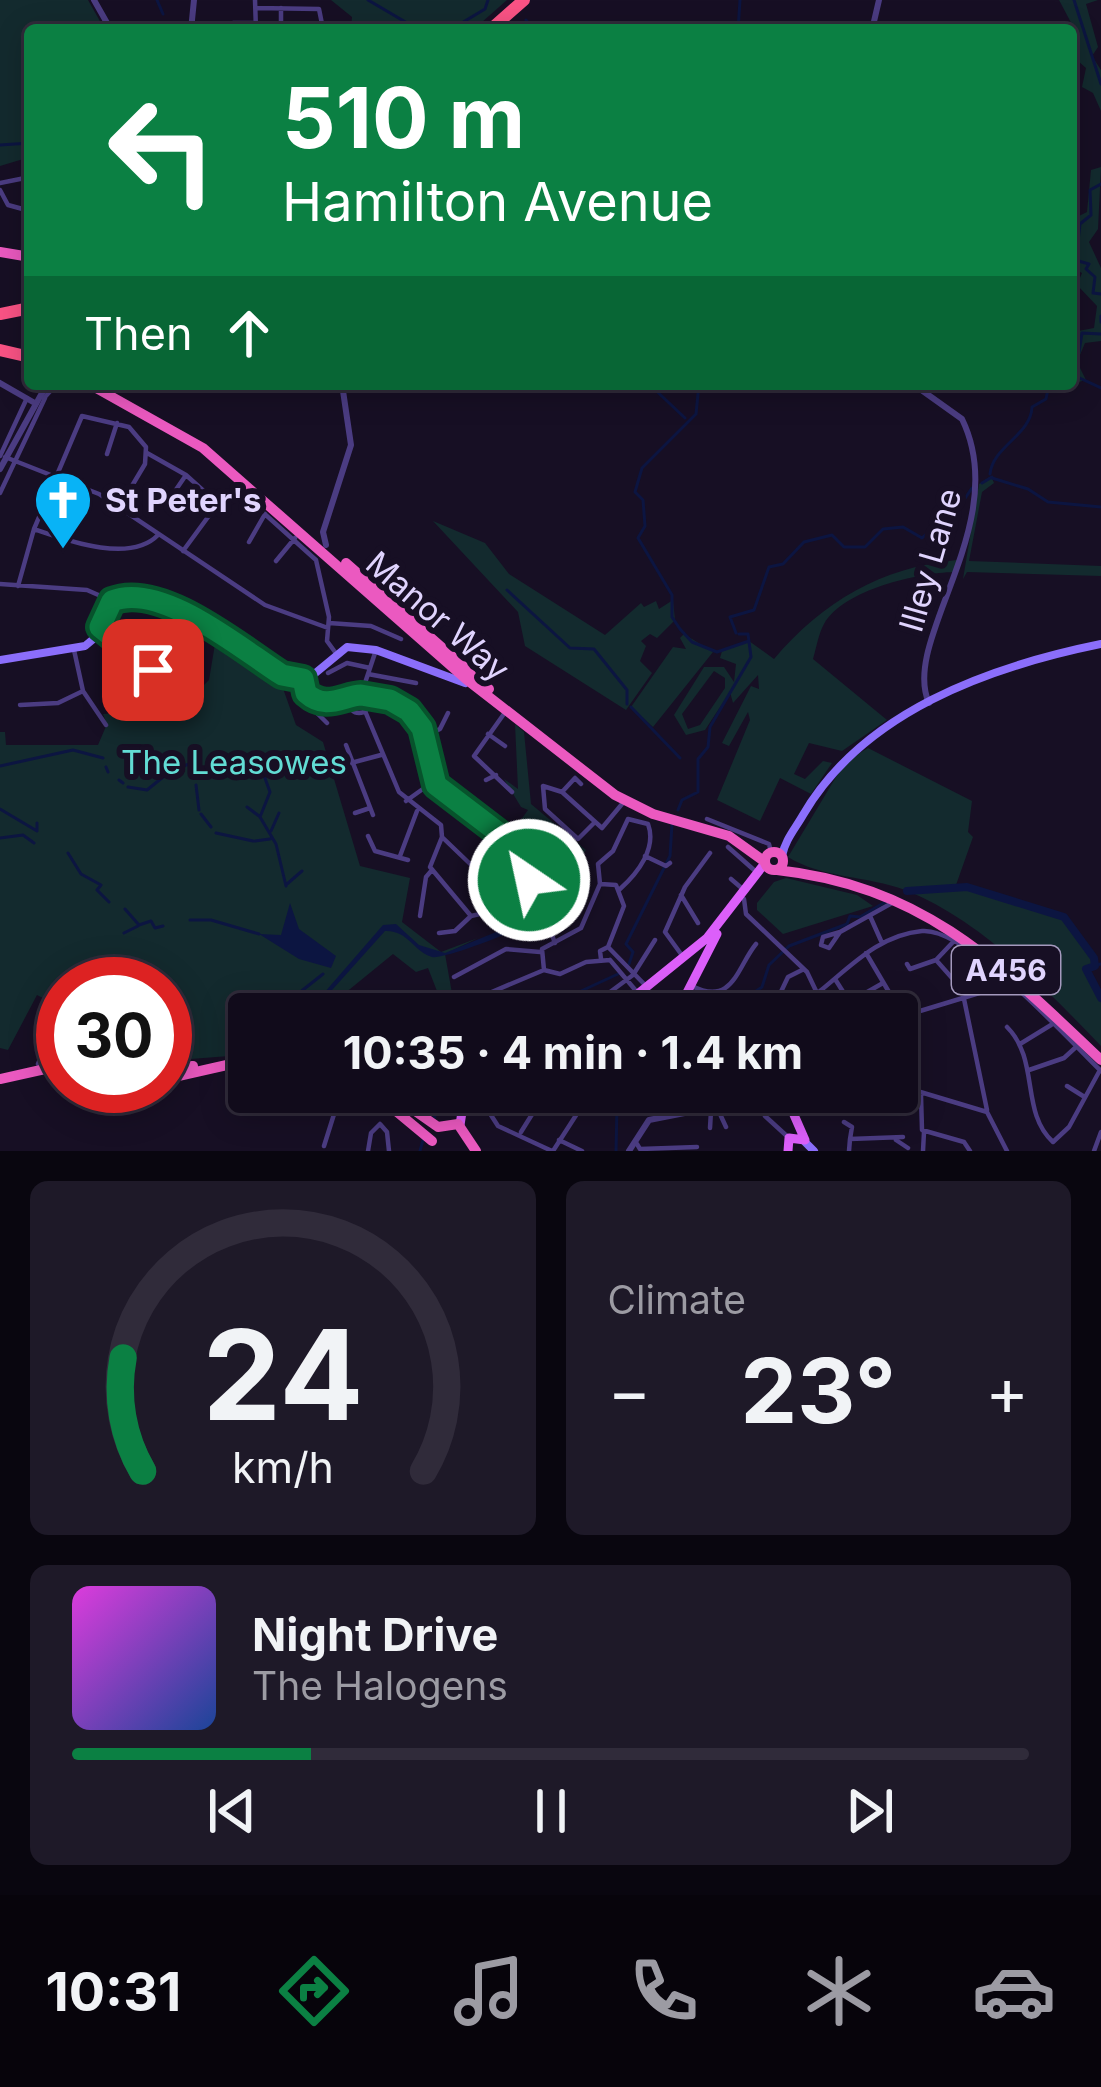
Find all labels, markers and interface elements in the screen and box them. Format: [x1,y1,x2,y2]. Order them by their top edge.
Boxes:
text: 510 m [282,67,525,168]
icon: left [84,72,240,228]
text: Hamilton Avenue [282,169,713,234]
icon: ahead [216,300,282,366]
text: Then [84,306,192,361]
church icon: St Peter's [32,469,94,551]
place label: St Peter's [105,480,262,520]
street label: Illey Lane [890,484,970,636]
street label: Manor Way [358,543,518,689]
pin [102,619,204,721]
icon: arrive [120,637,186,703]
park label: The Leasowes [121,742,347,782]
position arrow [466,817,592,943]
road number: A456 [952,946,1060,994]
speed limit sign: 30 [36,957,192,1113]
text: 10:35 · 4 min · 1.4 km [343,1025,803,1080]
text: Climate [608,1276,746,1323]
text: 24 [202,1299,363,1450]
text: 23° [740,1336,896,1445]
text: − [608,1351,651,1431]
text: + [985,1351,1029,1431]
text: km/h [232,1441,334,1493]
text: Night Drive [252,1607,498,1662]
text: The Halogens [252,1662,508,1709]
icon: previous [199,1778,265,1844]
icon: pause [518,1778,584,1844]
icon: next [837,1778,903,1844]
icon: directions [272,1949,356,2033]
icon: music [447,1949,531,2033]
icon: phone [622,1949,706,2033]
icon: climate [797,1949,881,2033]
icon: car [972,1949,1056,2033]
text: 10:31 [45,1959,181,2024]

